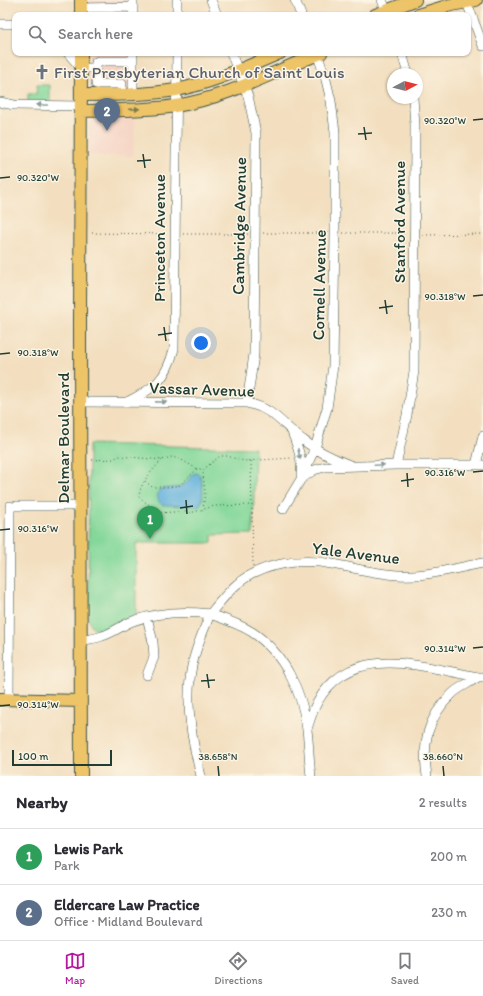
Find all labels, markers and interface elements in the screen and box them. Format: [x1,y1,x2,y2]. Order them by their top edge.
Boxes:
search box [12,12,471,56]
icon: search [26,23,48,45]
text: Search here [58,25,133,43]
place label: First Presbyterian Church of Saint Louis [54,62,345,82]
church icon: First Presbyterian Church of Saint Louis [33,63,51,81]
north arrow [387,68,423,104]
pin: 2 [94,98,120,131]
one-way arrow [36,102,48,109]
one-way arrow [128,106,141,112]
text: 90.320°W [424,114,467,127]
street label: Cambridge Avenue [228,157,250,295]
street label: Stanford Avenue [389,161,409,283]
text: 90.320°W [17,171,60,184]
street label: Princeton Avenue [149,174,169,302]
street label: Cornell Avenue [308,229,330,341]
text: 90.318°W [425,290,466,303]
your location [191,333,211,353]
text: 90.318°W [18,346,59,359]
street label: Delmar Boulevard [53,372,73,504]
street label: Vassar Avenue [149,377,255,401]
one-way arrow [155,399,167,406]
one-way arrow [296,448,302,460]
one-way arrow [373,462,386,468]
text: 90.316°W [425,466,466,479]
pin: 1 [137,506,163,539]
text: 90.316°W [18,522,59,535]
street label: Yale Avenue [311,538,401,568]
text: 90.314°W [424,642,466,655]
text: 90.314°W [17,698,59,711]
scale bar [12,748,112,767]
text: 100 m [18,750,48,763]
text: 38.658°N [198,750,238,763]
text: 38.660°N [423,750,463,763]
text: Nearby [16,792,68,812]
text: 2 results [419,795,467,810]
text: Lewis Park [54,840,123,858]
text: 1 [26,849,32,864]
text: 200 m [430,849,467,864]
text: Park [54,858,80,873]
text: Eldercare Law Practice [54,896,200,914]
text: 2 [26,905,32,920]
text: 230 m [431,905,467,920]
text: Office · Midland Boulevard [54,914,203,929]
tab: Map [64,950,86,987]
tab: Directions [214,950,263,987]
tab: Saved [391,950,419,987]

